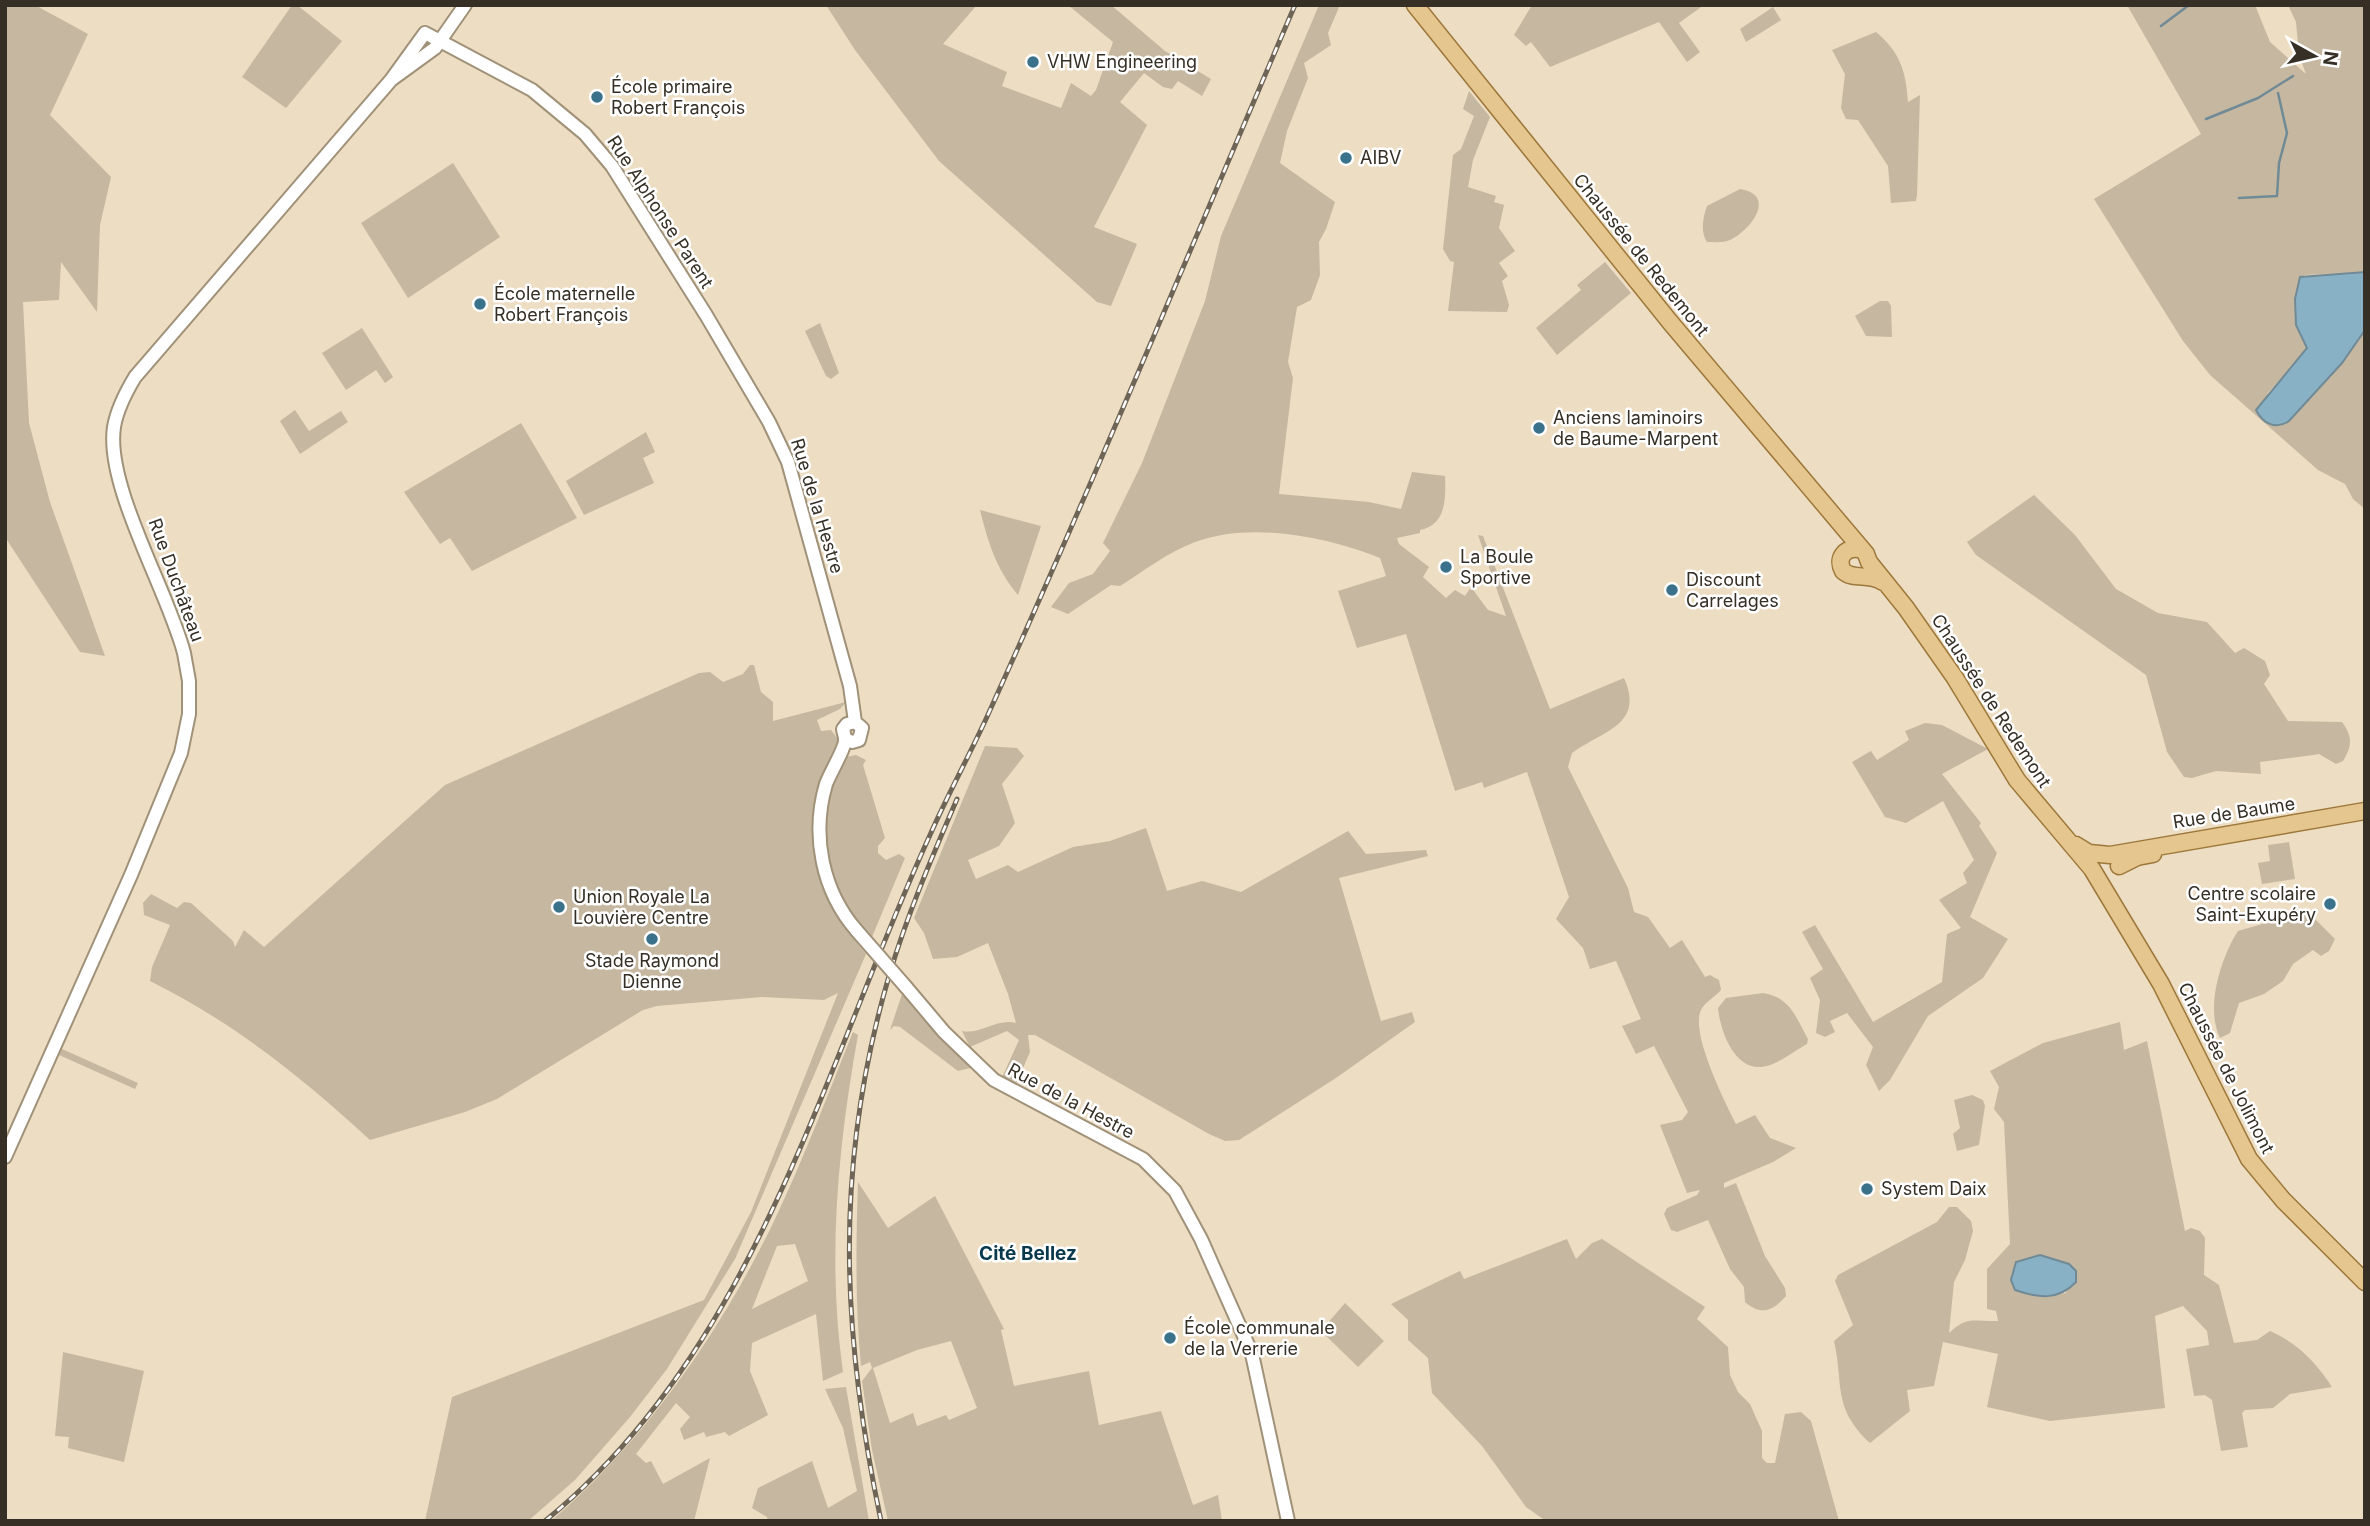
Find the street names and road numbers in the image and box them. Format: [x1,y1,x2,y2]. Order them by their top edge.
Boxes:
street label: Rue Alphonse Parent [603,131,718,292]
street label: Chaussée de Redemont [1569,169,1713,340]
street label: Rue de la Hestre [787,436,848,576]
street label: Rue Duchâteau [144,515,208,644]
street label: Chaussée de Redemont [1927,610,2055,791]
street label: Rue de Baume [2171,793,2296,833]
street label: Chaussée de Jolimont [2174,979,2279,1157]
street label: Rue de la Hestre [1004,1058,1138,1143]

